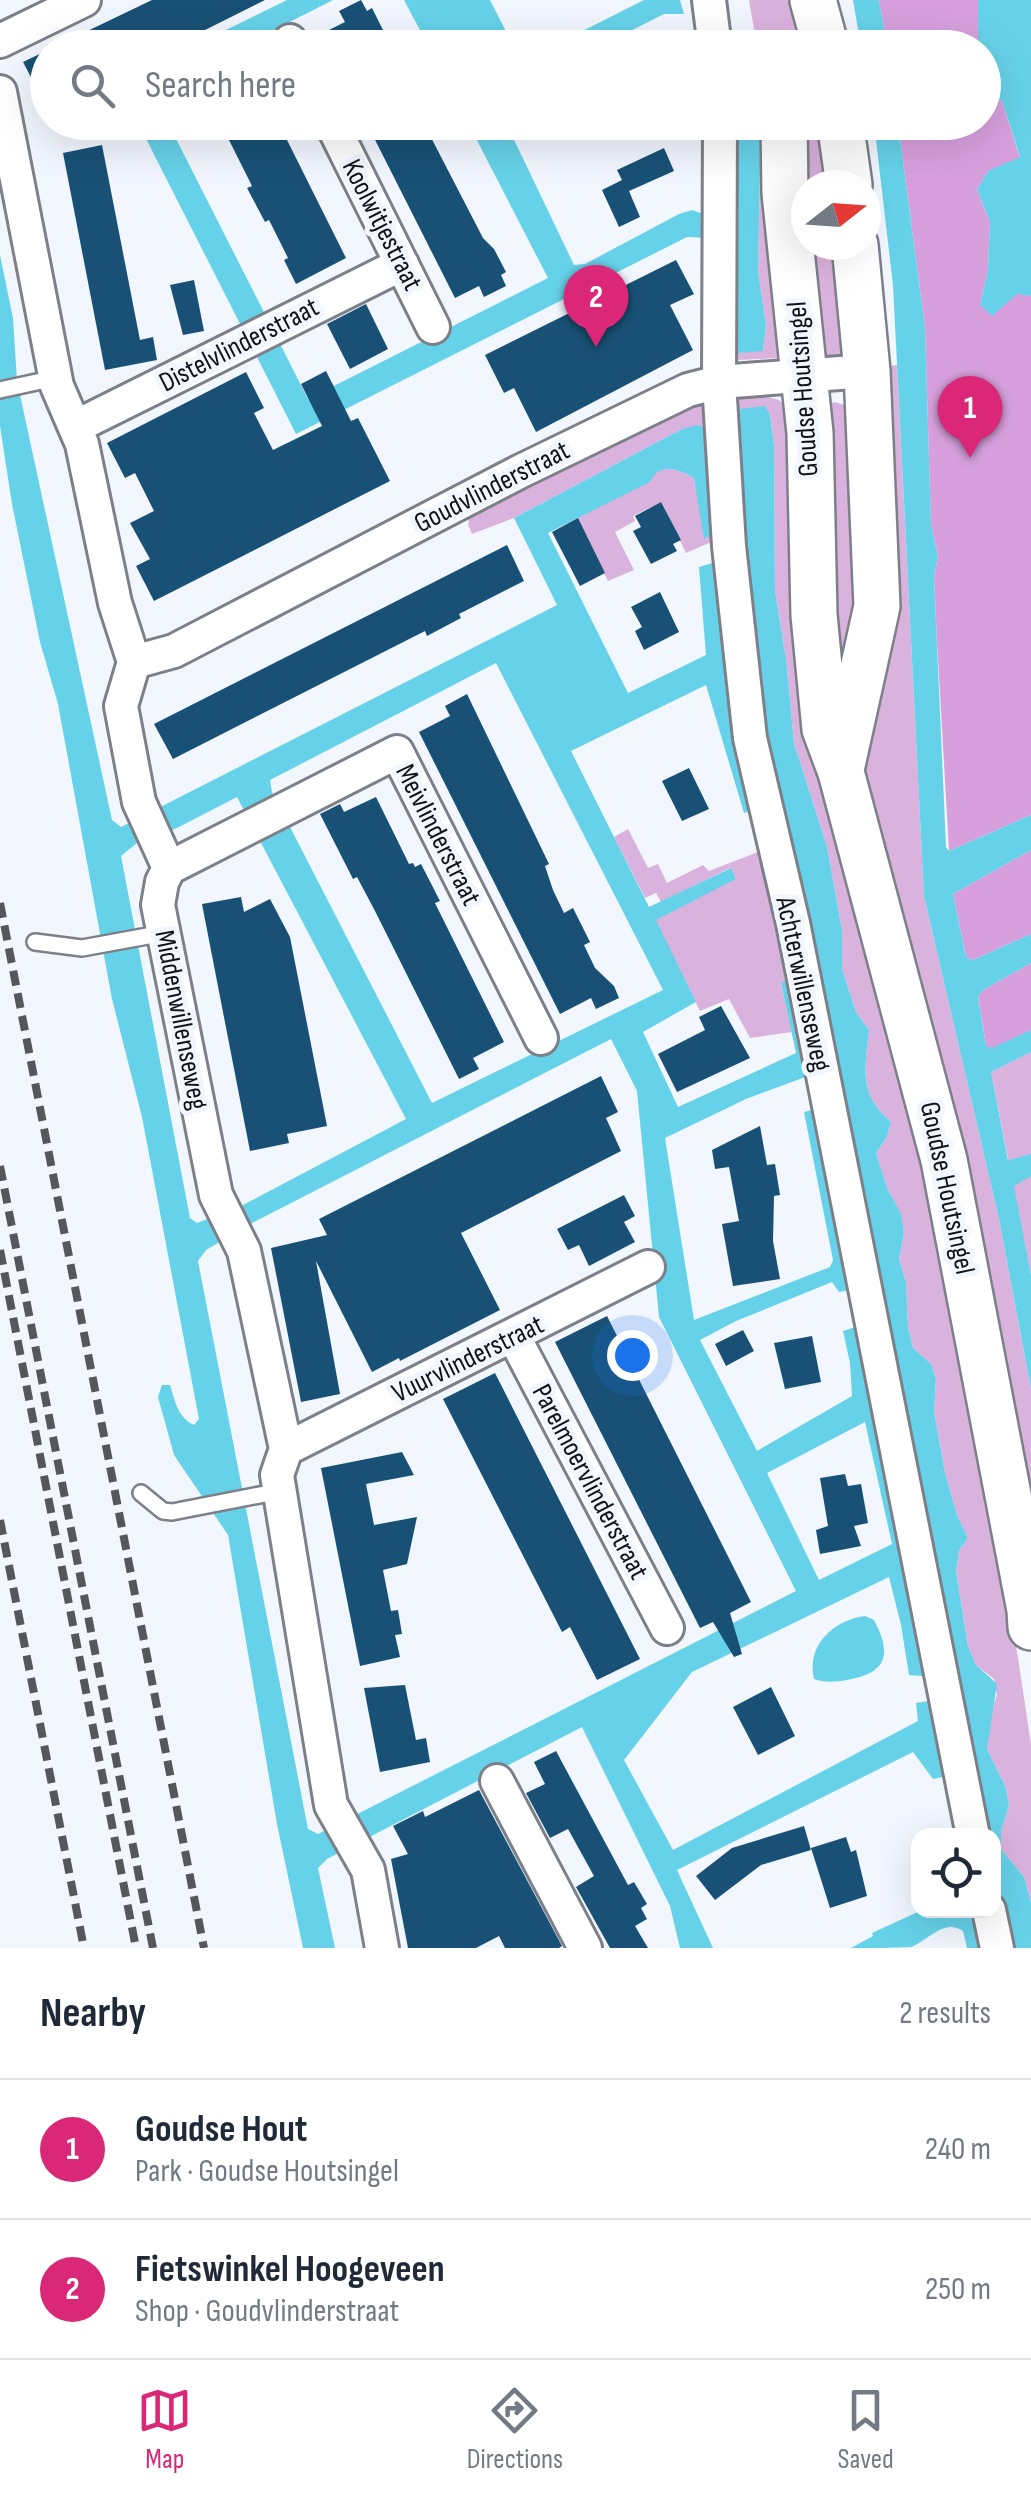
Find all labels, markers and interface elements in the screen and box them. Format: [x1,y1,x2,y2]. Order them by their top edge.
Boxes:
search box [30,30,1001,140]
icon: search [65,58,120,113]
text: Search here [145,63,296,108]
street label: Koolwitjestraat [335,154,429,296]
north arrow [791,170,881,260]
pin: 2 [564,264,628,347]
street label: Distelvlinderstraat [154,291,324,399]
street label: Goudse Houtsingel [780,300,826,478]
pin: 1 [938,376,1002,458]
street label: Goudvlinderstraat [409,434,575,540]
street label: Meivlinderstraat [388,759,488,911]
street label: Achterwillenseweg [768,893,838,1074]
street label: Middenwillenseweg [147,927,215,1113]
street label: Goudse Houtsingel [913,1099,981,1277]
street label: Vuurvlinderstraat [387,1308,549,1410]
your location [607,1330,658,1381]
street label: Parelmoervlinderstraat [525,1379,655,1585]
map controls [911,1828,1001,1918]
button: locate [911,1828,1001,1918]
text: Nearby [40,1988,146,2039]
text: 2 results [899,1994,991,2033]
text: Goudse Hout [135,2107,307,2152]
text: 1 [66,2130,79,2169]
text: 240 m [925,2130,991,2169]
text: Park · Goudse Houtsingel [135,2152,399,2191]
text: Fietswinkel Hoogeveen [135,2247,445,2292]
text: 2 [65,2270,80,2309]
text: 250 m [925,2270,991,2309]
text: Shop · Goudvlinderstraat [135,2292,399,2331]
tab: Map [137,2383,192,2476]
tab: Directions [467,2383,563,2476]
tab: Saved [838,2383,894,2476]

